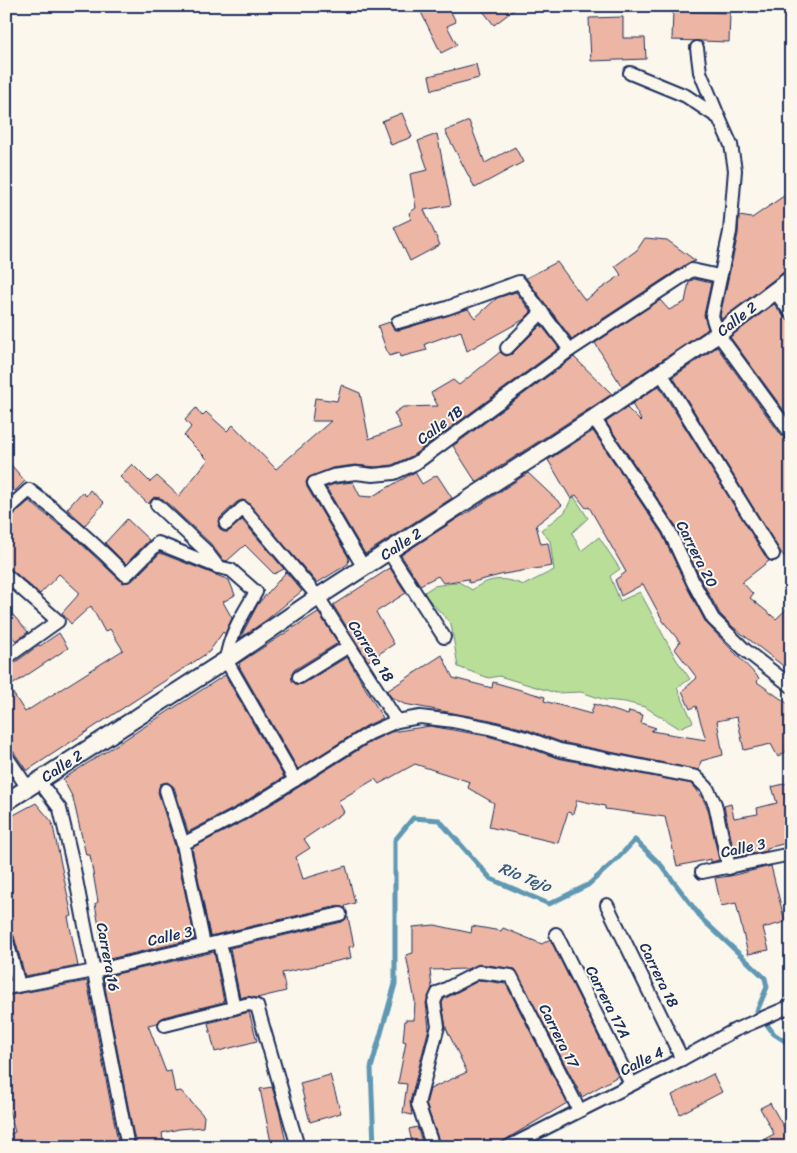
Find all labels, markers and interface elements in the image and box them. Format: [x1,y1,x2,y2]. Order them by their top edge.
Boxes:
street label: Calle 2 [711,294,763,343]
street label: Calle 1B [411,398,469,451]
street label: Carrera 20 [669,516,725,592]
street label: Calle 2 [375,520,428,567]
street label: Carrera 18 [341,615,401,687]
street label: Calle 2 [36,742,89,789]
street label: Calle 3 [718,831,768,865]
water label: Rio Tejo [494,853,557,901]
street label: Calle 3 [145,918,195,954]
street label: Carrera 16 [89,920,127,994]
street label: Carrera 18 [632,938,686,1012]
street label: Carrera 17A [578,961,638,1043]
street label: Carrera 17 [532,999,587,1074]
street label: Calle 4 [615,1039,669,1083]

